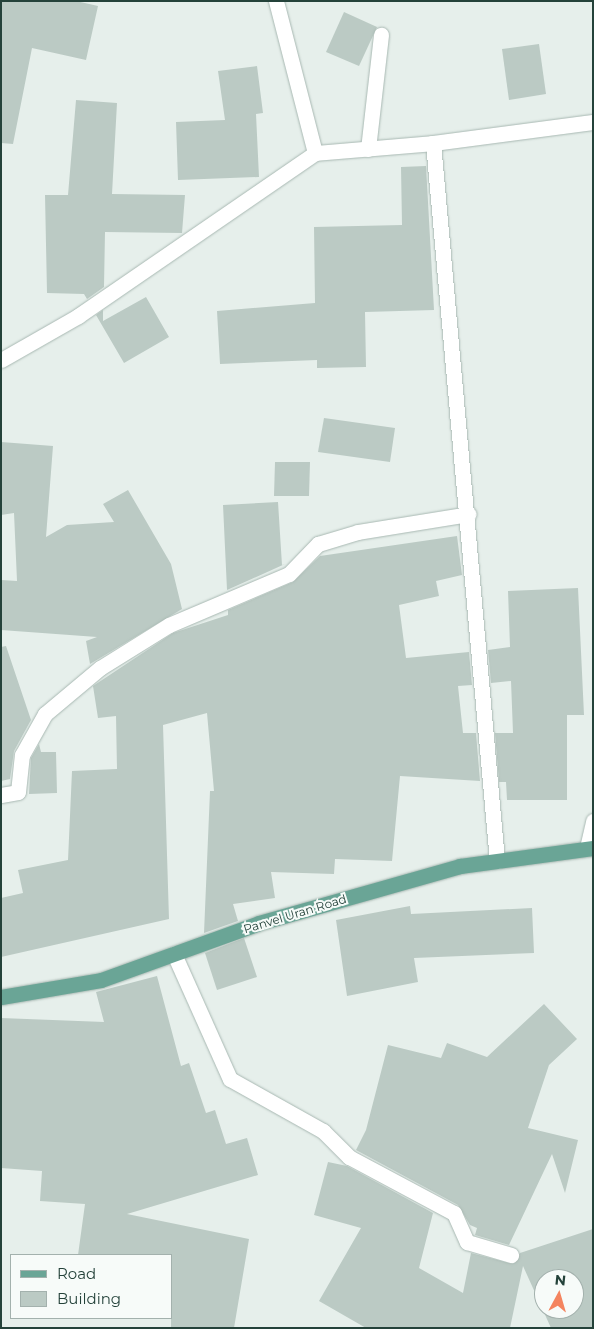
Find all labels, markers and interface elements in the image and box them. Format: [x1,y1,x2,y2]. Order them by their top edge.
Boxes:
street label: Panvel Uran Road [242,891,348,937]
legend [10,1254,172,1319]
text: Road [57,1264,96,1283]
north arrow [534,1269,584,1319]
text: N [554,1271,567,1290]
text: Building [57,1289,121,1308]

